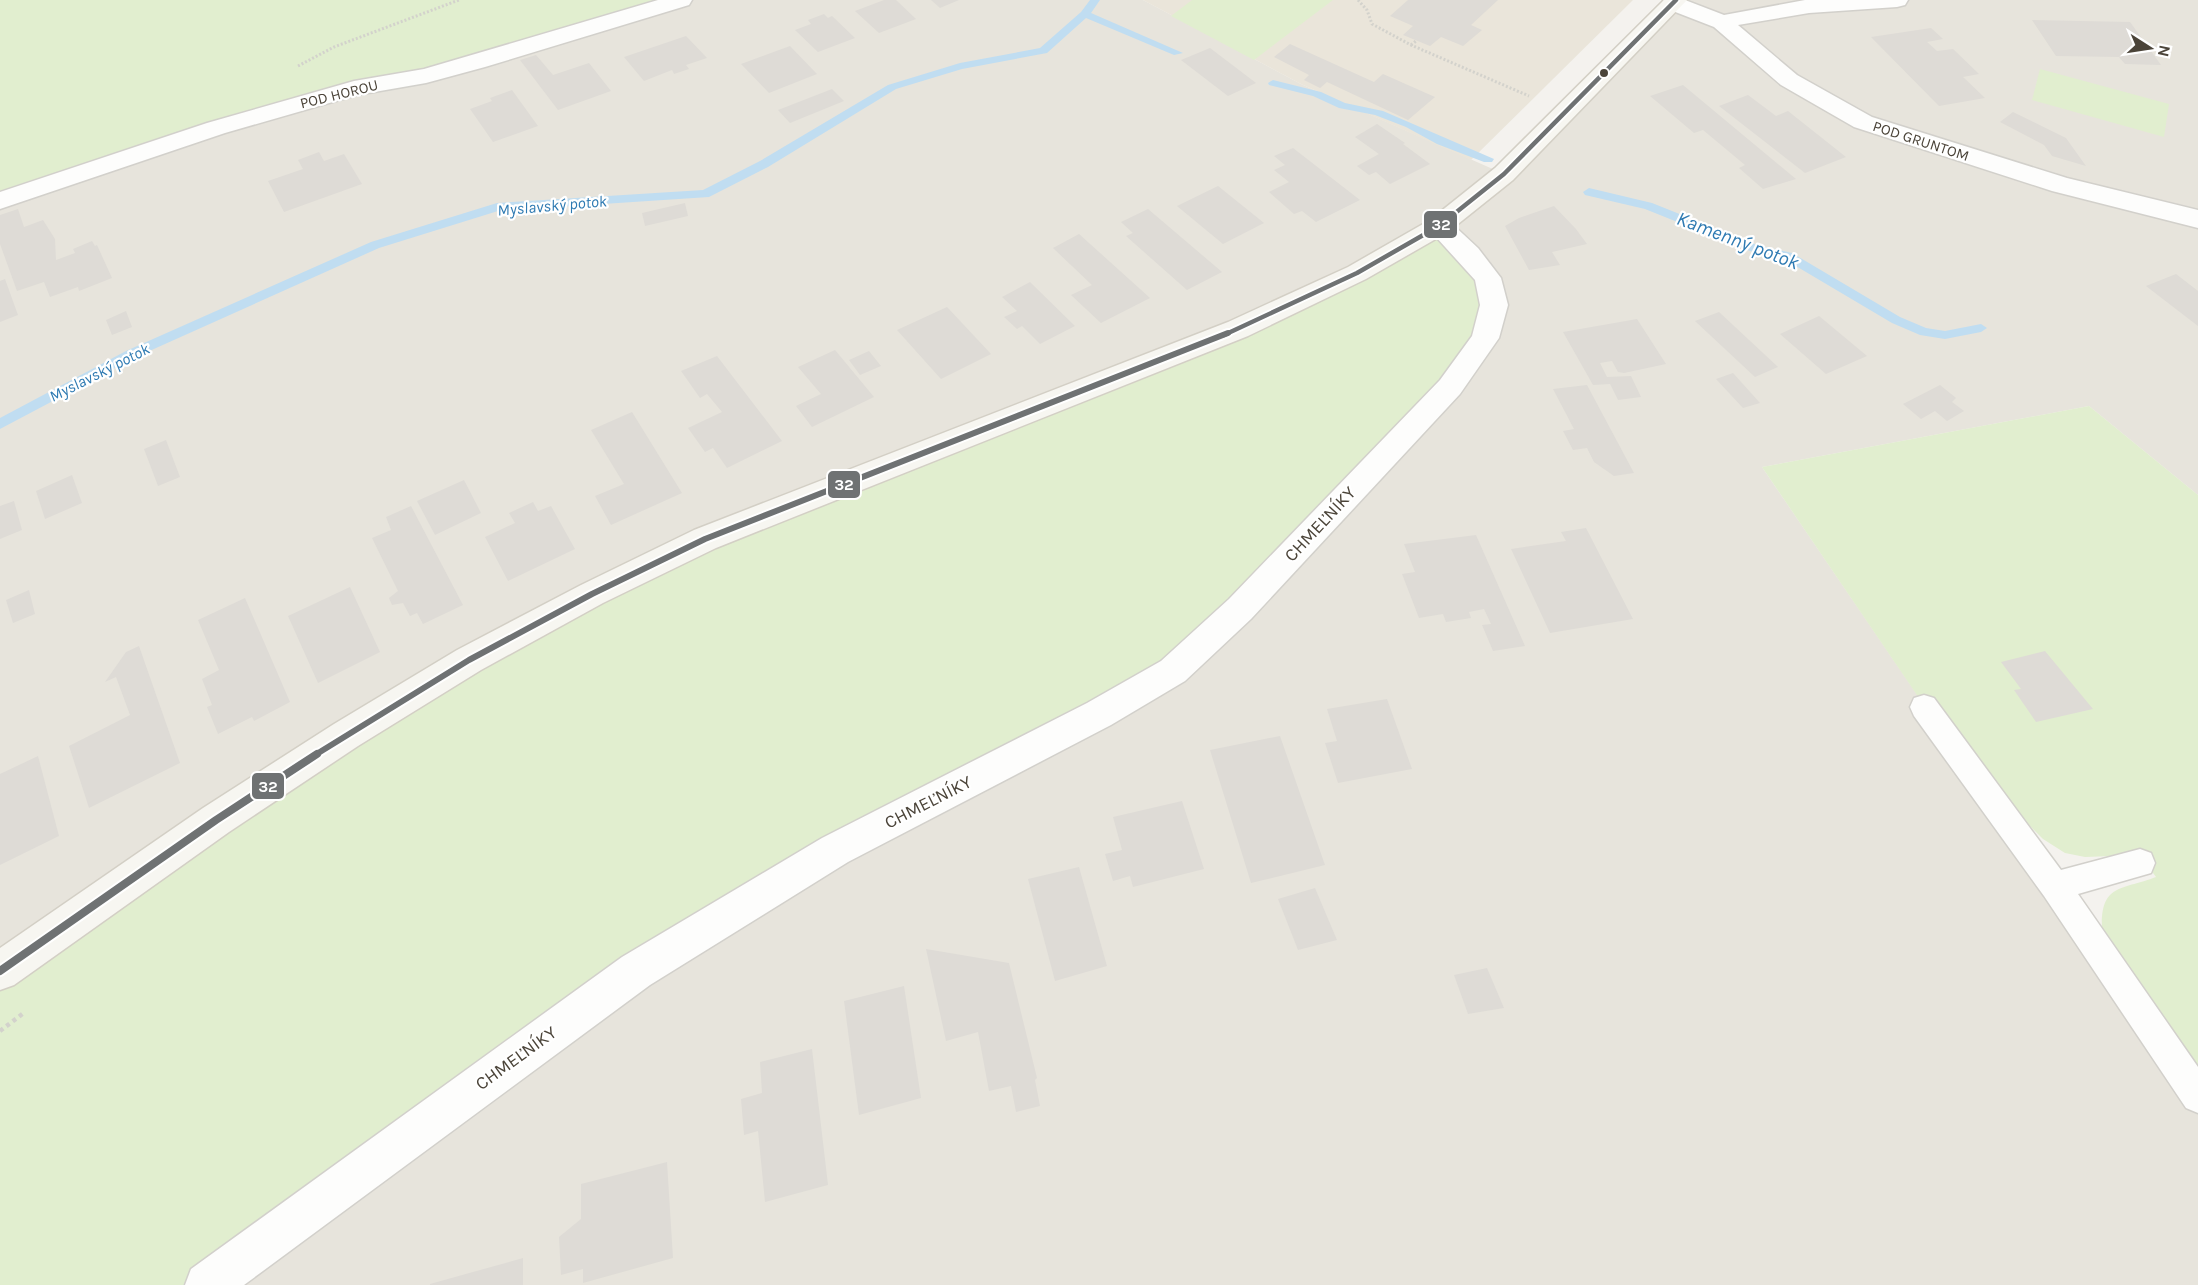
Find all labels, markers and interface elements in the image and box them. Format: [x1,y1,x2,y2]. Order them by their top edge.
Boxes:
north arrow [2120,18,2180,78]
text: N [2154,43,2175,59]
unlabelled marker [1598,67,1610,79]
street label: POD HOROU [298,76,380,112]
street label: POD GRUNTOM [1871,117,1971,165]
water label: Myslavský potok [497,191,608,220]
water label: Kamenný potok [1673,207,1803,275]
line badge: 32 [1423,210,1458,239]
text: 32 [1431,215,1451,234]
water label: Myslavský potok [46,339,153,406]
line badge: 32 [827,470,861,499]
text: 32 [834,475,854,494]
street label: CHMEĽNÍKY [1279,481,1361,566]
street label: CHMEĽNÍKY [880,770,975,833]
line badge: 32 [251,772,285,800]
text: 32 [258,777,278,796]
street label: CHMEĽNÍKY [471,1020,561,1095]

